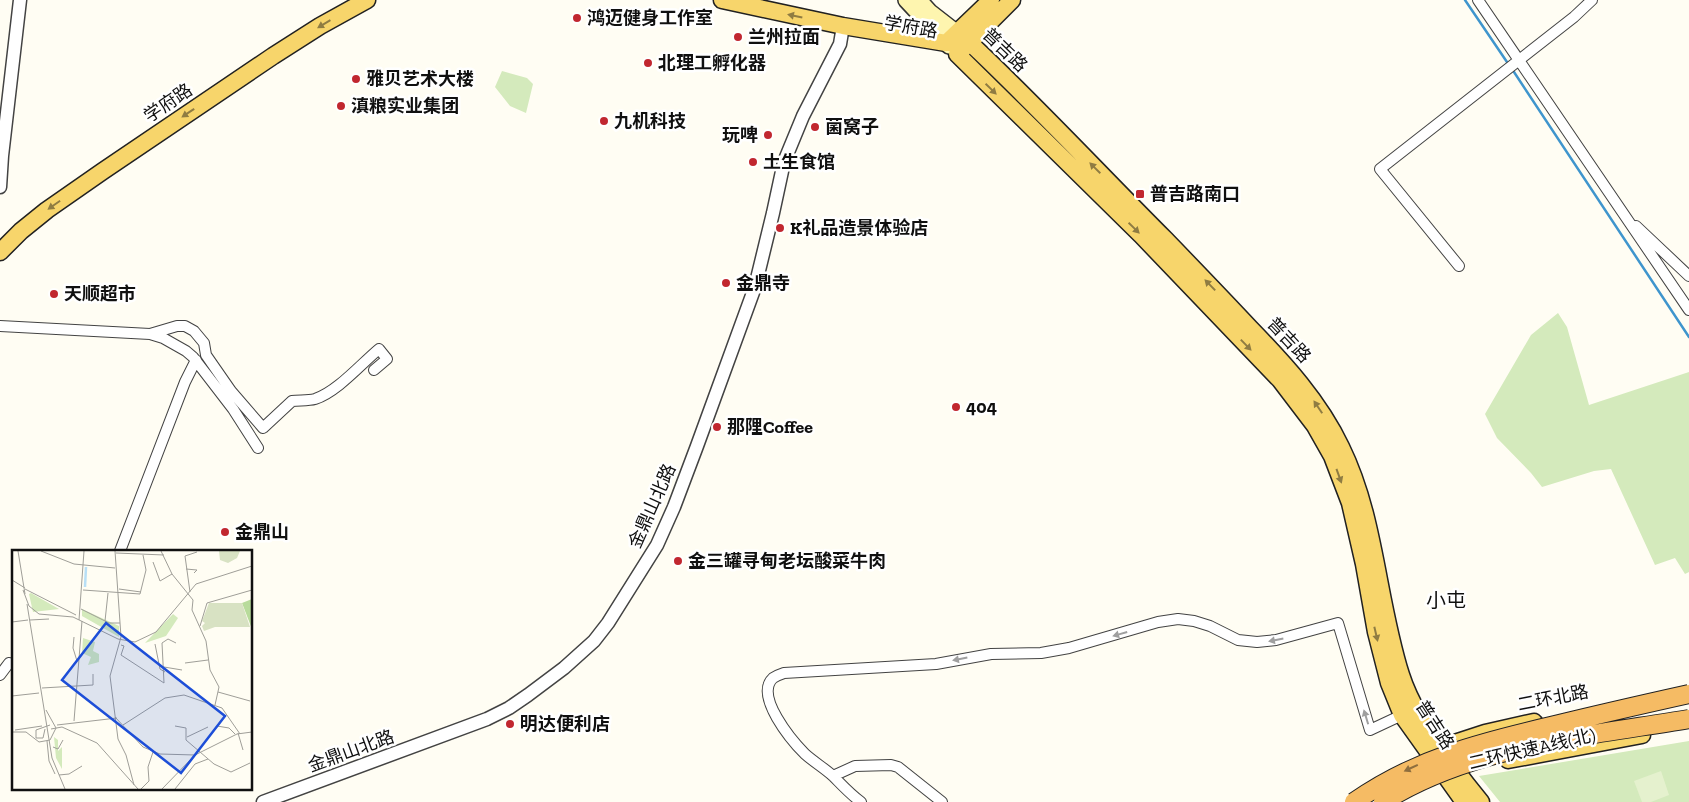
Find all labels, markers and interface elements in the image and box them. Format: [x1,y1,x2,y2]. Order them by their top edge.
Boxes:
place label: 鸿迈健身工作室 [587,7,713,29]
street label: 学府路 [883,11,939,43]
marker: 鸿迈健身工作室 [571,12,583,24]
one-way arrow [787,12,802,20]
one-way arrow [318,19,331,28]
street label: 普吉路 [978,23,1032,77]
place label: 兰州拉面 [748,26,820,48]
marker: 兰州拉面 [732,31,744,43]
place label: 北理工孵化器 [658,52,766,74]
marker: 北理工孵化器 [642,57,654,69]
place label: 雅贝艺术大楼 [366,68,474,90]
marker: 雅贝艺术大楼 [350,73,362,85]
street label: 学府路 [139,79,197,127]
one-way arrow [985,83,997,95]
place label: 滇粮实业集团 [351,95,459,117]
marker: 滇粮实业集团 [335,100,347,112]
one-way arrow [182,108,195,118]
place label: 九机科技 [614,110,686,132]
marker: 九机科技 [598,115,610,127]
place label: 菌窝子 [825,116,879,138]
marker: 菌窝子 [809,121,821,133]
place label: 玩啤 [722,124,758,146]
marker: 玩啤 [762,129,774,141]
place label: 土生食馆 [763,151,835,173]
marker: 土生食馆 [747,156,759,168]
one-way arrow [1089,163,1101,175]
place label: 普吉路南口 [1150,183,1240,205]
marker: 普吉路南口 [1134,188,1146,200]
one-way arrow [47,200,61,210]
place label: K礼品造景体验店 [790,217,928,239]
marker: K礼品造景体验店 [774,222,786,234]
one-way arrow [1127,222,1139,234]
place label: 金鼎寺 [736,272,790,294]
marker: 金鼎寺 [720,277,732,289]
one-way arrow [1204,279,1216,291]
place label: 天顺超市 [64,283,136,305]
marker: 天顺超市 [48,288,60,300]
street label: 普吉路 [1263,313,1315,367]
one-way arrow [1240,339,1252,351]
place label: 404 [966,396,997,418]
one-way arrow [1313,400,1322,413]
marker: 404 [950,401,962,413]
place label: 那䧉Coffee [727,416,813,438]
marker: 那䧉Coffee [711,421,723,433]
street label: 金鼎山北路 [624,460,680,552]
one-way arrow [1336,469,1344,483]
place label: 金鼎山 [235,521,289,543]
marker: 金鼎山 [219,526,231,538]
inset map [12,550,252,790]
place label: 金三罐寻甸老坛酸菜牛肉 [688,550,886,572]
marker: 金三罐寻甸老坛酸菜牛肉 [672,555,684,567]
district label: 小屯 [1426,588,1466,612]
one-way arrow [1372,627,1380,642]
one-way arrow [1112,630,1127,638]
one-way arrow [1267,636,1283,644]
one-way arrow [952,656,968,664]
street label: 二环北路 [1516,680,1590,716]
street label: 普吉路 [1411,696,1459,754]
one-way arrow [1361,709,1369,724]
place label: 明达便利店 [520,713,610,735]
marker: 明达便利店 [504,718,516,730]
street label: 二环快速A线(北) [1466,724,1598,774]
street label: 金鼎山北路 [305,725,397,777]
one-way arrow [1404,765,1418,773]

